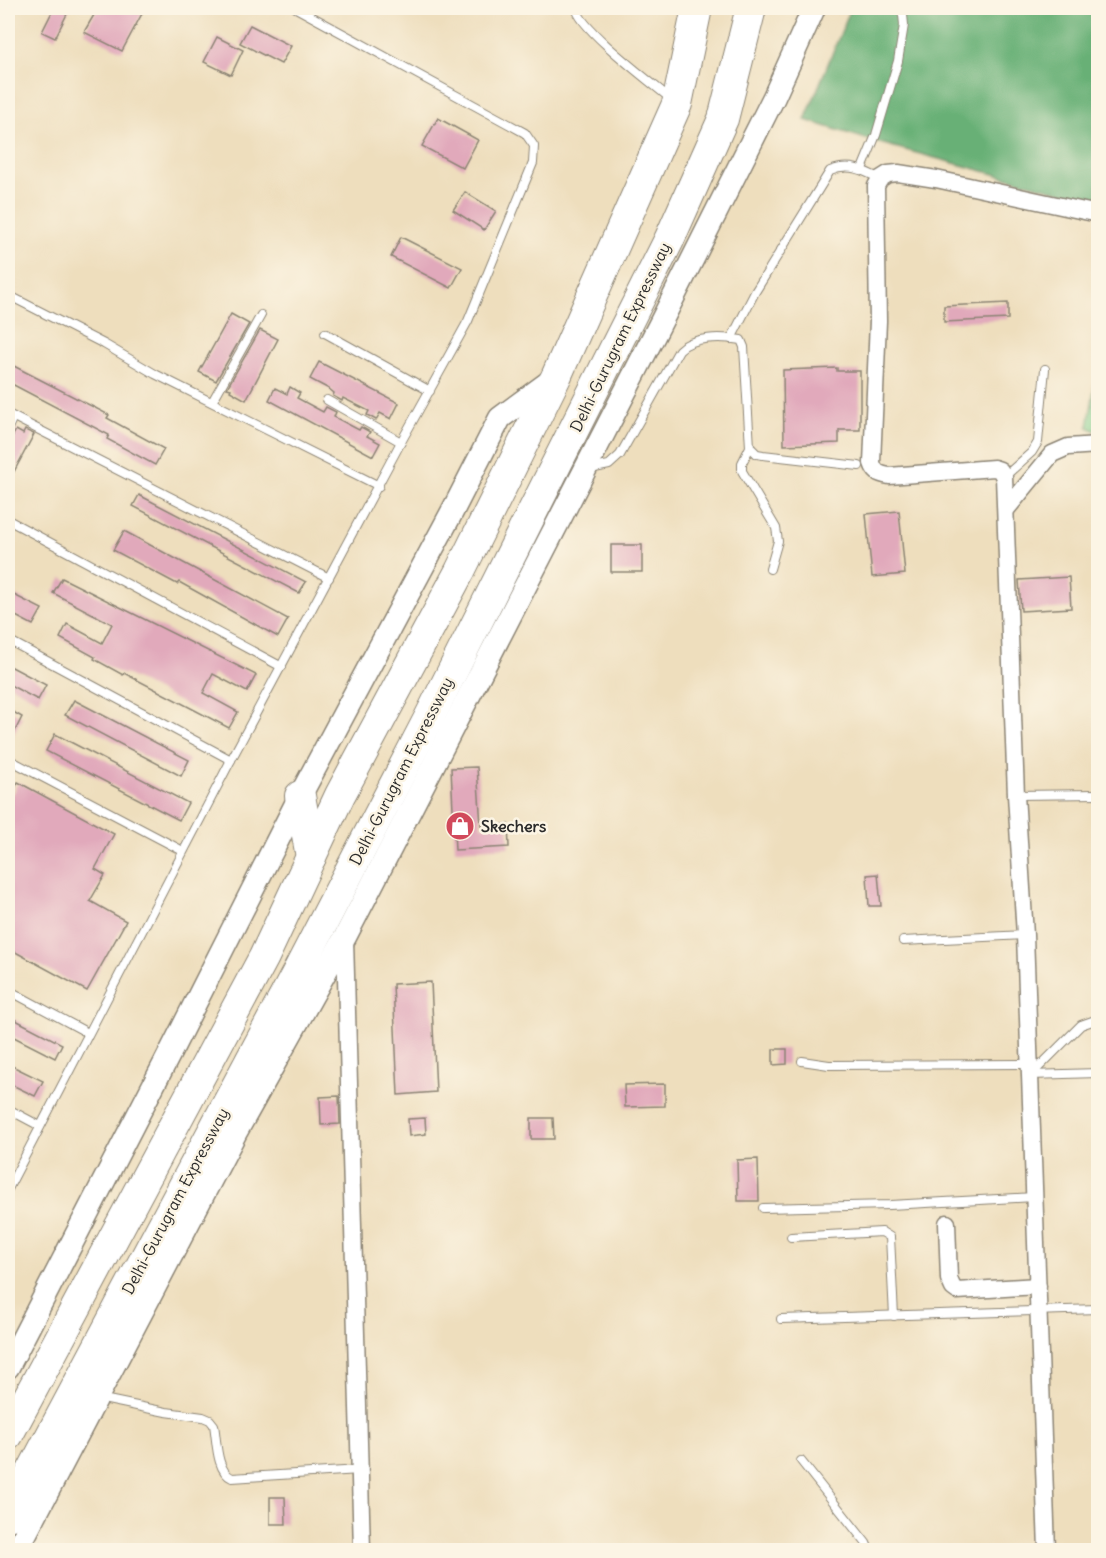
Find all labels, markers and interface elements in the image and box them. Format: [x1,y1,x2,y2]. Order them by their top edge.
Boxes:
street label: Delhi-Gurugram Expressway [565,239,675,435]
street label: Delhi-Gurugram Expressway [345,674,457,868]
shop icon: Skechers [444,810,476,842]
place label: Skechers [481,816,546,836]
street label: Delhi-Gurugram Expressway [117,1104,233,1298]

